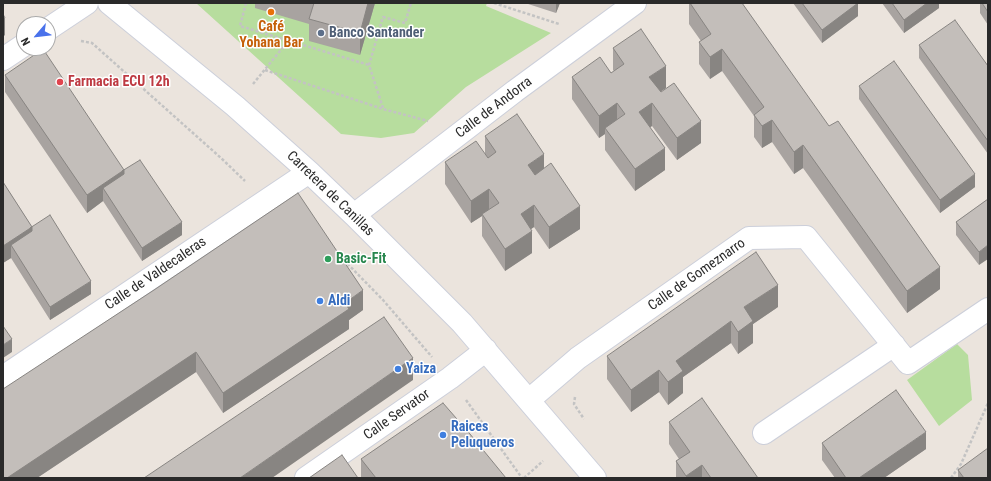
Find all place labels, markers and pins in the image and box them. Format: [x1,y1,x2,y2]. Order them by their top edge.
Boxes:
marker: Café Yohana Bar [266,7,276,17]
place label: Café Yohana Bar [239,19,303,52]
place label: Banco Santander [329,25,424,41]
marker: Banco Santander [316,28,326,38]
place label: Farmacia ECU 12h [68,74,170,90]
marker: Farmacia ECU 12h [55,77,65,87]
place label: Basic-Fit [336,251,386,267]
marker: Basic-Fit [323,254,333,264]
place label: Aldi [328,293,350,309]
marker: Aldi [315,296,325,306]
place label: Yaiza [406,361,436,377]
marker: Yaiza [393,364,403,374]
place label: Raices Peluqueros [451,419,514,452]
marker: Raices Peluqueros [438,430,448,440]

